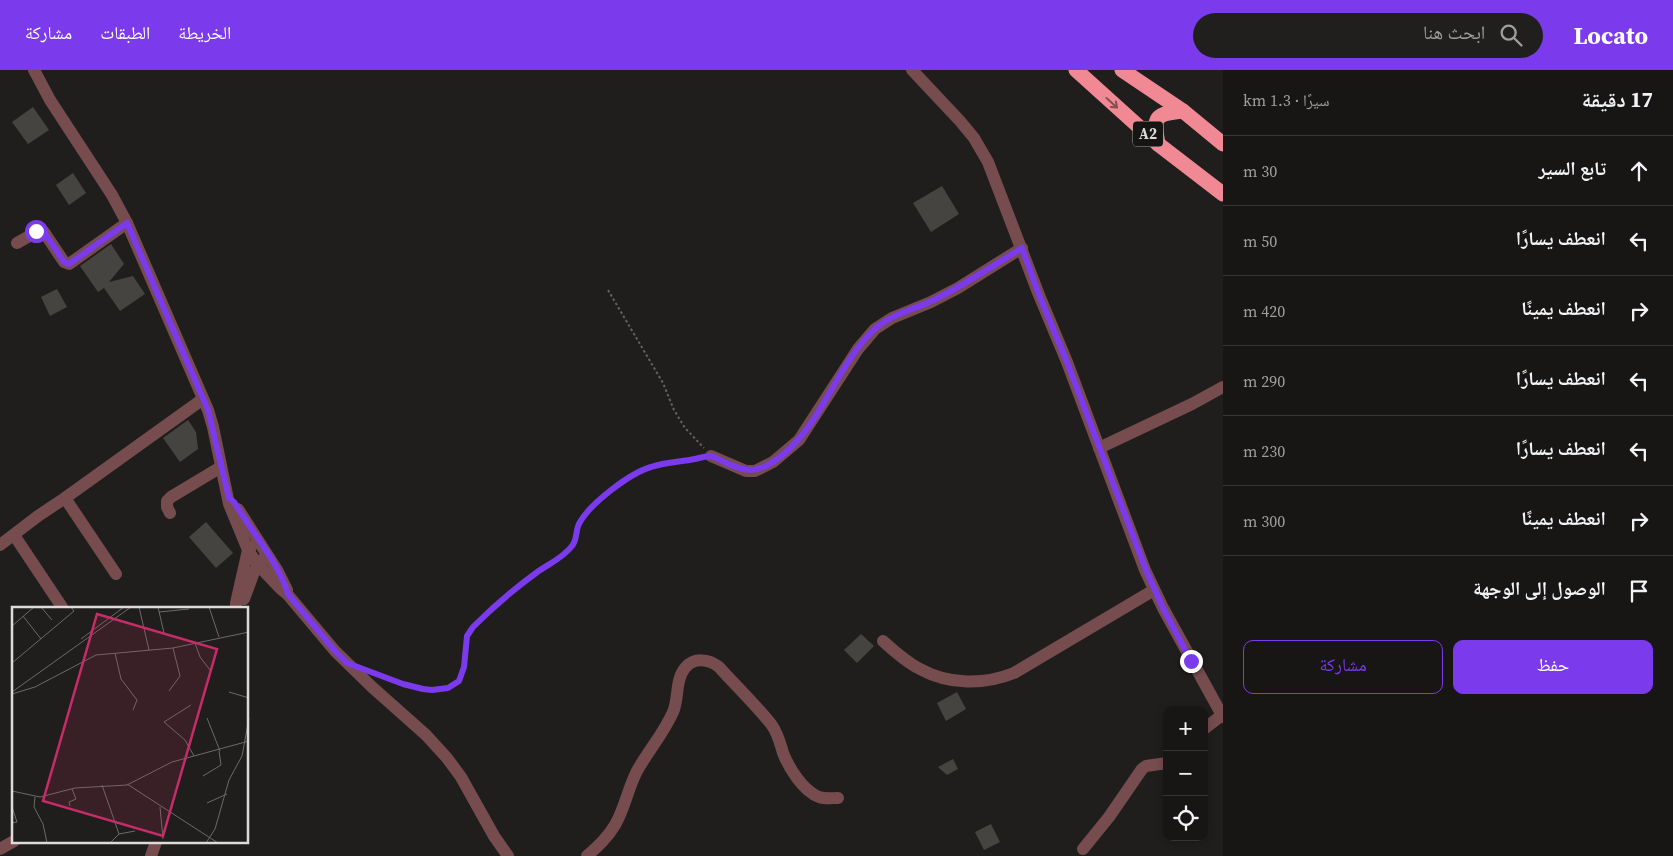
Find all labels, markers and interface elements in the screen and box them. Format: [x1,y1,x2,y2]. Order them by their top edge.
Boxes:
search box [1193,13,1543,58]
text: ابحث هنا [1423,19,1485,45]
text: Locato [1573,19,1648,52]
text: مشاركة [25,20,72,45]
text: الطبقات [100,20,150,45]
text: الخريطة [178,20,231,45]
icon: search [1497,21,1525,49]
text: 17 دقيقة [1582,85,1653,114]
text: سيرًا · 1.3 km [1243,89,1330,111]
one-way arrow [1106,97,1119,108]
road number: A2 [1133,122,1163,146]
text: تابع السير [1539,155,1606,181]
icon: ahead [1625,157,1653,185]
text: 30 m [1243,160,1277,182]
route start [25,220,48,243]
text: انعطف يسارًا [1516,225,1606,251]
icon: left [1625,227,1653,255]
text: 50 m [1243,230,1277,252]
text: انعطف يمينًا [1521,295,1606,321]
icon: right [1625,297,1653,325]
text: 420 m [1243,300,1285,322]
text: انعطف يسارًا [1516,365,1606,391]
icon: left [1625,367,1653,395]
text: 290 m [1243,370,1285,392]
text: انعطف يسارًا [1516,435,1606,461]
icon: left [1625,437,1653,465]
text: 230 m [1243,440,1285,462]
text: انعطف يمينًا [1521,505,1606,531]
icon: right [1625,507,1653,535]
text: 300 m [1243,510,1285,532]
text: الوصول إلى الوجهة [1473,575,1606,601]
icon: arrive [1625,577,1653,605]
inset map [12,607,249,844]
button: مشاركة [1243,640,1443,694]
button: حفظ [1453,640,1653,694]
route end [1180,650,1203,673]
map controls [1163,706,1208,841]
button: + [1163,706,1208,751]
button: − [1163,751,1208,796]
button: locate [1163,796,1208,841]

